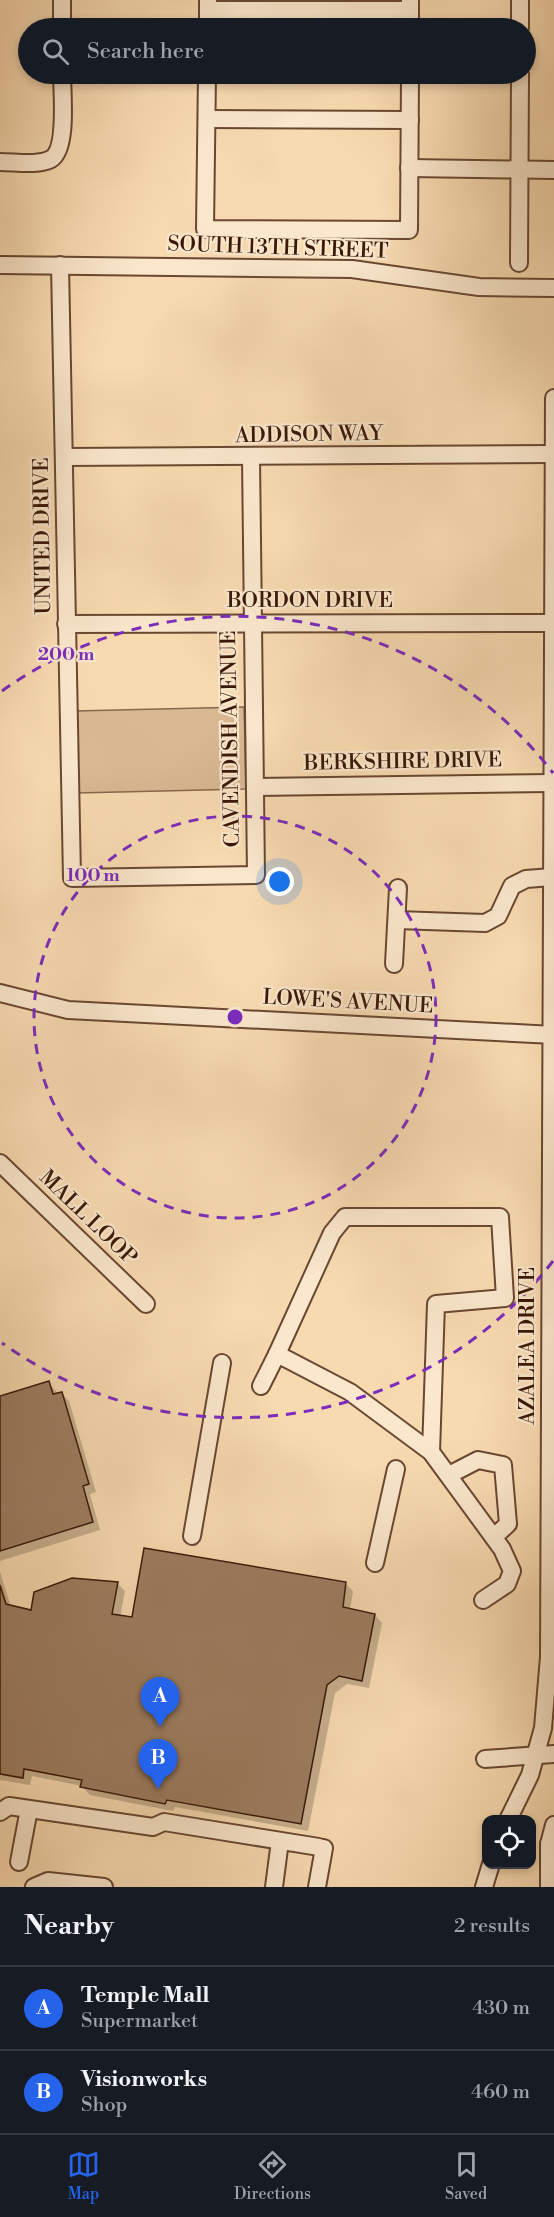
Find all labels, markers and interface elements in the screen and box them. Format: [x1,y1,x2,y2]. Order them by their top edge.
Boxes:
search box [18,18,536,84]
icon: search [39,35,72,68]
text: Search here [87,38,204,65]
street label: SOUTH 13TH STREET [167,231,389,265]
street label: ADDISON WAY [234,421,384,449]
street label: UNITED DRIVE [29,457,57,615]
street label: BORDON DRIVE [226,588,393,614]
street label: CAVENDISH AVENUE [216,630,246,848]
text: 200 m [38,643,95,666]
street label: BERKSHIRE DRIVE [303,747,502,777]
text: 100 m [66,864,120,887]
your location [265,867,294,896]
street label: LOWE'S AVENUE [262,985,434,1019]
centre of rings [225,1007,245,1027]
street label: MALL LOOP [34,1165,142,1271]
street label: AZALEA DRIVE [515,1267,541,1426]
pin: A [140,1678,180,1727]
pin: B [138,1740,178,1789]
map controls [482,1815,536,1869]
button: locate [482,1815,536,1869]
text: Nearby [24,1910,114,1942]
text: 2 results [454,1914,530,1939]
text: Temple Mall [81,1982,210,2009]
text: A [36,1996,51,2021]
text: 430 m [472,1996,530,2021]
text: Supermarket [81,2009,198,2034]
text: Visionworks [81,2066,207,2093]
text: B [36,2080,51,2105]
text: 460 m [471,2080,530,2105]
text: Shop [81,2093,127,2118]
tab: Map [67,2148,100,2204]
tab: Directions [234,2148,311,2204]
tab: Saved [445,2148,487,2204]

